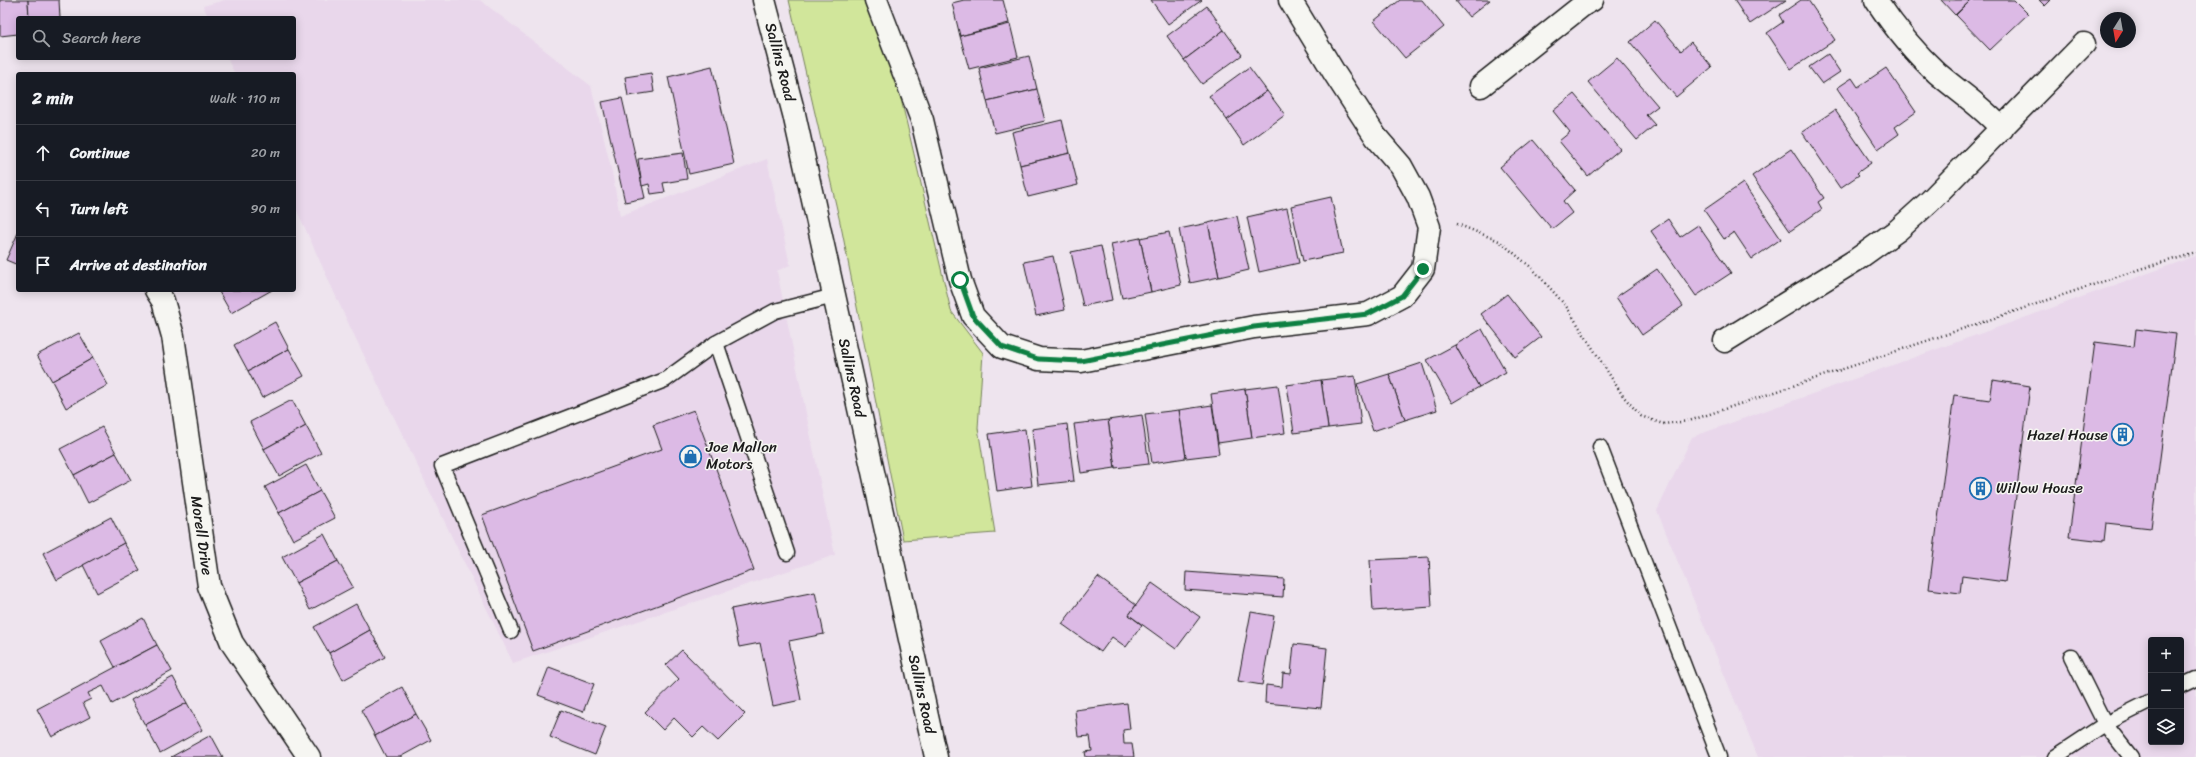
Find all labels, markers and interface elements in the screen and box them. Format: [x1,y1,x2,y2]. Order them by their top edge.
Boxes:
north arrow [2100,12,2136,48]
search box [16,16,296,60]
street label: Sallins Road [757,20,803,105]
text: Search here [62,25,141,51]
icon: search [30,27,52,49]
text: 2 min [32,83,73,113]
text: Walk · 110 m [210,87,280,110]
text: Continue [70,140,130,166]
text: 20 m [251,141,280,164]
icon: ahead [32,142,54,164]
text: Turn left [70,196,128,222]
text: 90 m [250,197,280,220]
icon: left [32,198,54,220]
text: Arrive at destination [70,252,207,278]
icon: arrive [32,254,54,276]
route end [1414,260,1432,278]
route start [951,271,969,289]
street label: Sallins Road [831,336,874,421]
place label: Hazel House [2027,422,2108,448]
building icon: Hazel House [2110,422,2136,448]
place label: Joe Mallon Motors [705,434,777,477]
shop icon: Joe Mallon Motors [677,443,703,469]
building icon: Willow House [1967,475,1993,501]
place label: Willow House [1996,475,2083,501]
street label: Morell Drive [183,494,220,577]
map controls [2148,637,2184,745]
button: + [2148,637,2184,673]
street label: Sallins Road [901,652,944,737]
button: − [2148,673,2184,709]
button: layers [2148,709,2184,745]

